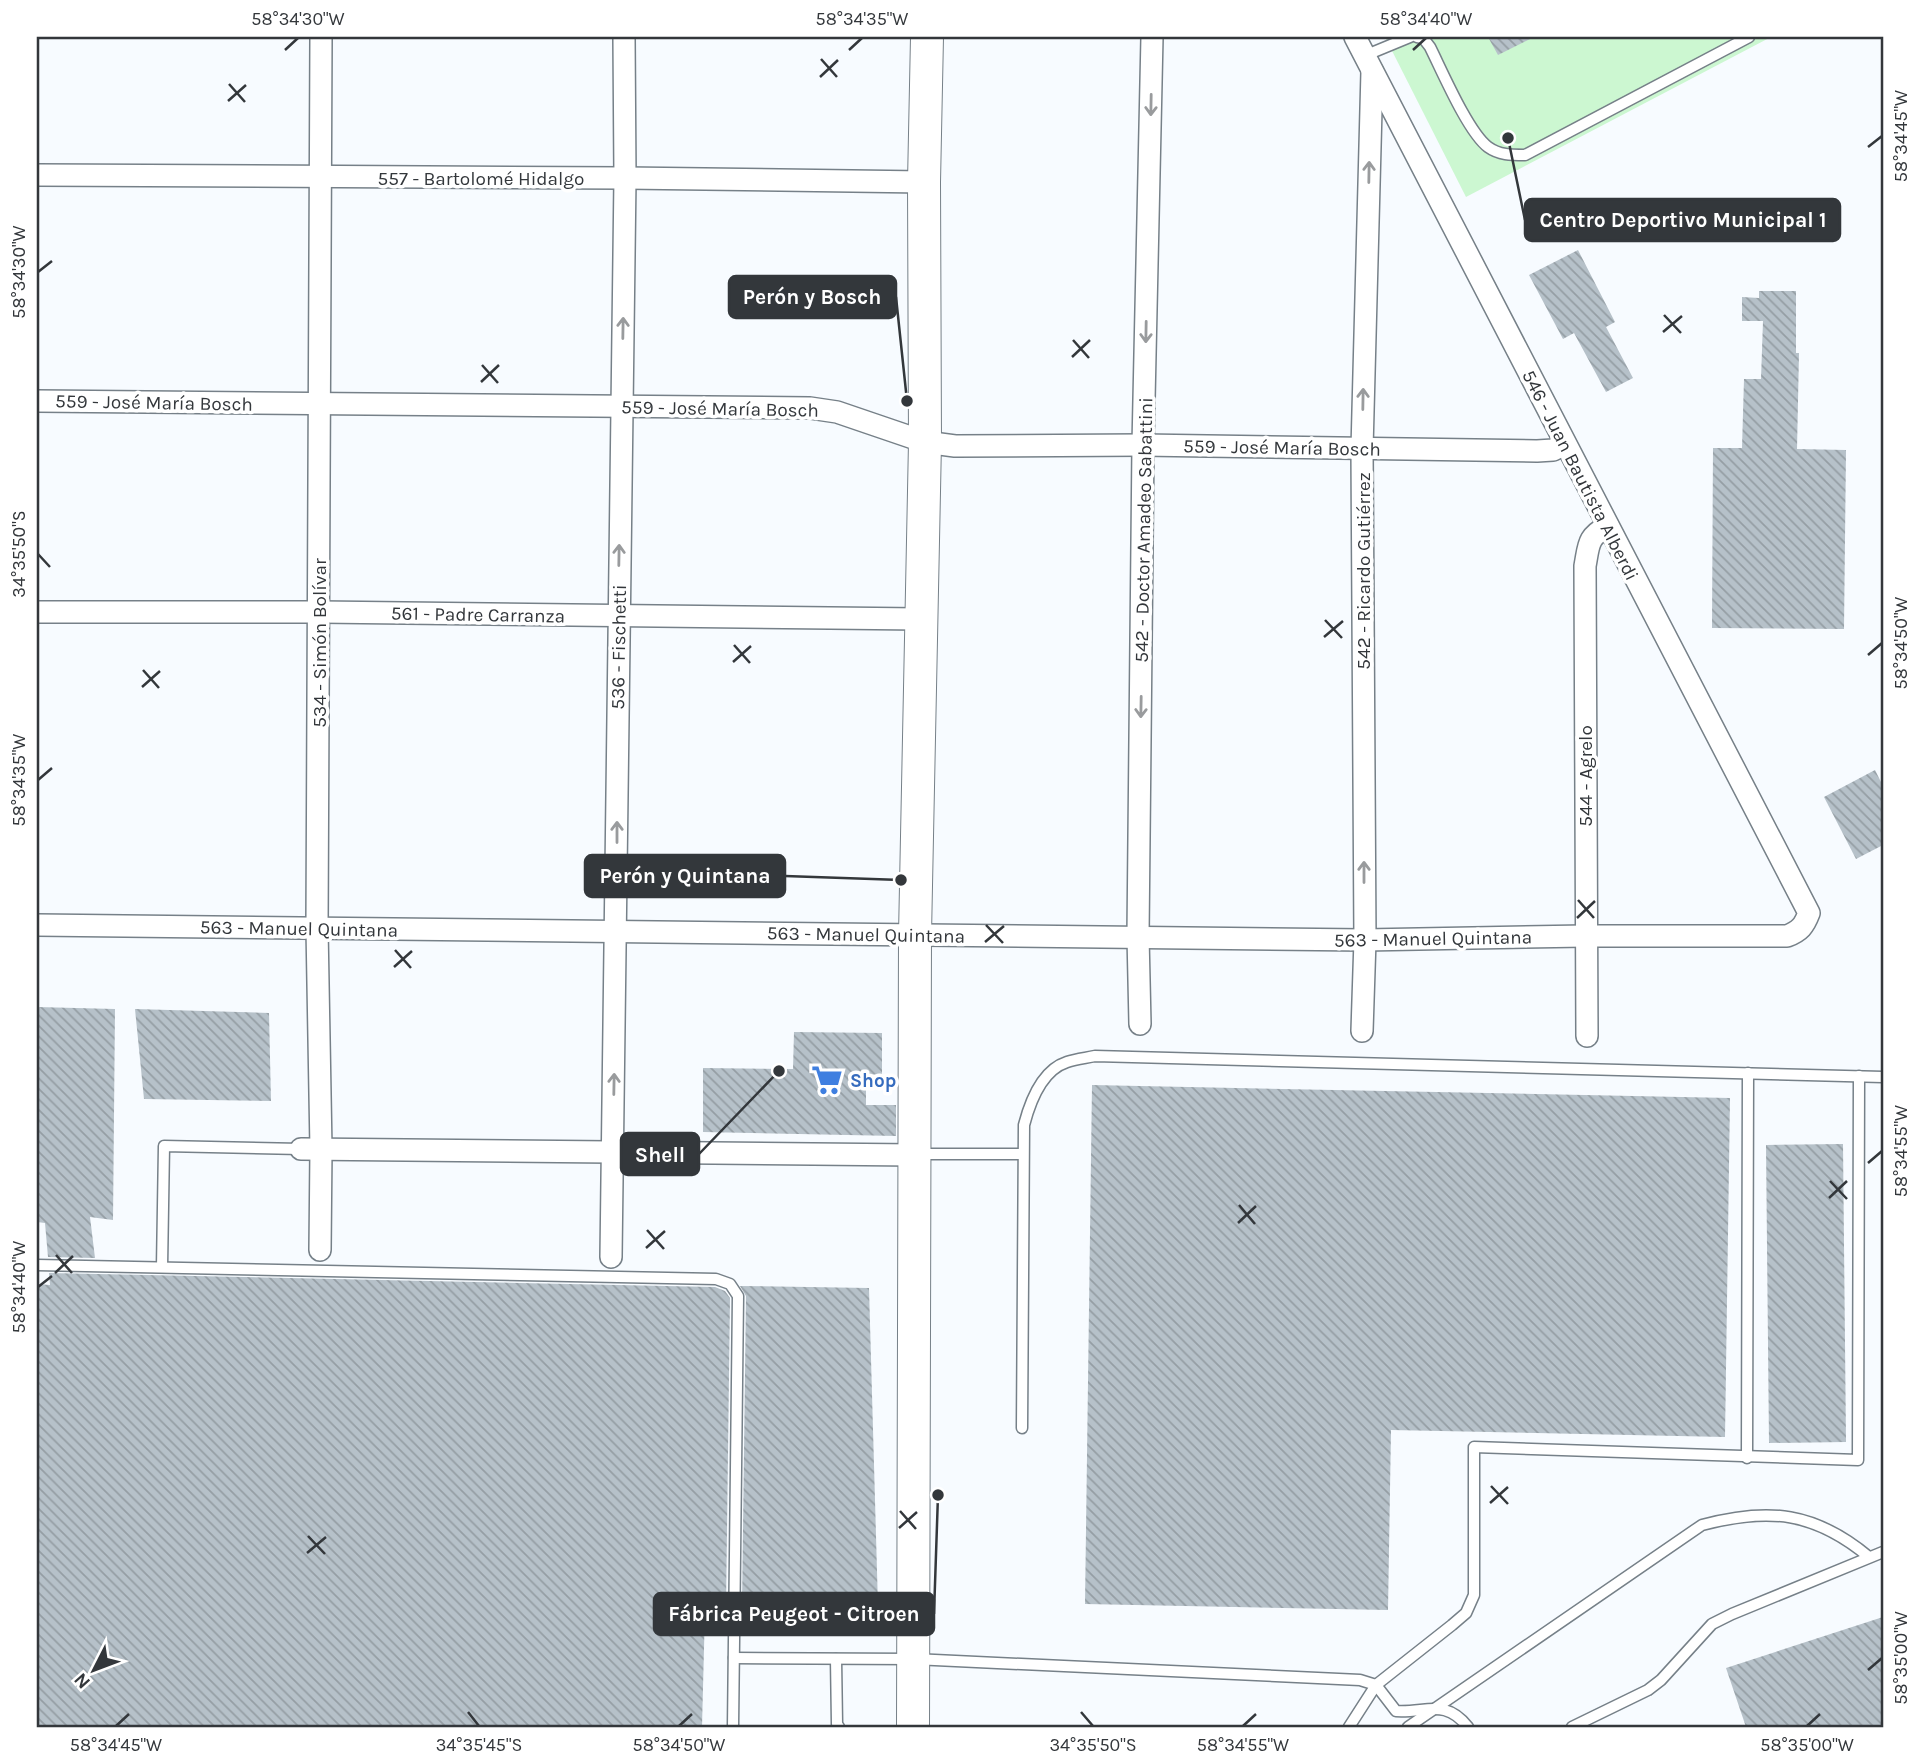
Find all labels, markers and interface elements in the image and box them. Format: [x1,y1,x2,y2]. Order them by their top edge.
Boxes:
text: 58°34'30"W [251,8,345,30]
text: 58°34'35"W [816,8,908,30]
text: 58°34'40"W [1380,8,1472,30]
text: 58°34'45"W [1890,90,1912,182]
one-way arrow [1144,93,1157,116]
one-way arrow [1362,160,1375,183]
street label: 557 - Bartolomé Hidalgo [378,168,584,190]
callout: Centro Deportivo Municipal 1 [1525,199,1840,241]
text: Centro Deportivo Municipal 1 [1540,208,1826,232]
text: 58°34'30"W [8,225,30,319]
callout: Perón y Bosch [729,276,896,318]
text: Perón y Bosch [743,285,881,309]
one-way arrow [616,317,630,340]
one-way arrow [1139,321,1152,344]
street label: 546 - Juan Bautista Alberdi [1517,367,1643,584]
one-way arrow [1356,388,1370,411]
street label: 559 - José María Bosch [55,390,253,416]
street label: 559 - José María Bosch [621,396,819,422]
street label: 542 - Doctor Amadeo Sabattini [1131,397,1157,663]
street label: 559 - José María Bosch [1183,435,1381,461]
street label: 542 - Ricardo Gutiérrez [1353,472,1375,670]
text: 34°35'50"S [8,510,30,598]
one-way arrow [612,544,626,567]
street label: 534 - Simón Bolívar [309,558,331,728]
street label: 536 - Fischetti [607,584,631,710]
text: 58°34'50"W [1890,597,1912,689]
street label: 561 - Padre Carranza [391,602,565,628]
one-way arrow [1134,695,1147,718]
street label: 544 - Agrelo [1575,725,1597,827]
text: 58°34'35"W [8,734,30,826]
one-way arrow [610,821,623,844]
callout: Perón y Quintana [585,855,785,897]
one-way arrow [1357,860,1371,883]
text: Perón y Quintana [599,864,771,888]
street label: 563 - Manuel Quintana [200,916,398,942]
street label: 563 - Manuel Quintana [767,922,965,948]
street label: 563 - Manuel Quintana [1334,926,1532,952]
supermarket icon: Shop [810,1063,844,1097]
place label: Shop [850,1070,896,1092]
one-way arrow [607,1073,621,1096]
text: 58°34'55"W [1890,1105,1912,1197]
callout: Shell [621,1133,699,1175]
text: Shell [635,1143,685,1167]
text: 58°34'40"W [8,1241,30,1333]
callout: Fábrica Peugeot - Citroen [654,1593,934,1635]
text: Fábrica Peugeot - Citroen [668,1602,920,1626]
text: 58°35'00"W [1890,1611,1912,1705]
north arrow [60,1634,130,1704]
text: N [69,1668,95,1693]
text: 58°34'45"W [70,1734,162,1756]
text: 34°35'45"S [436,1734,522,1756]
text: 58°34'50"W [633,1734,725,1756]
text: 34°35'50"S [1049,1734,1137,1756]
text: 58°34'55"W [1197,1734,1289,1756]
text: 58°35'00"W [1760,1734,1854,1756]

